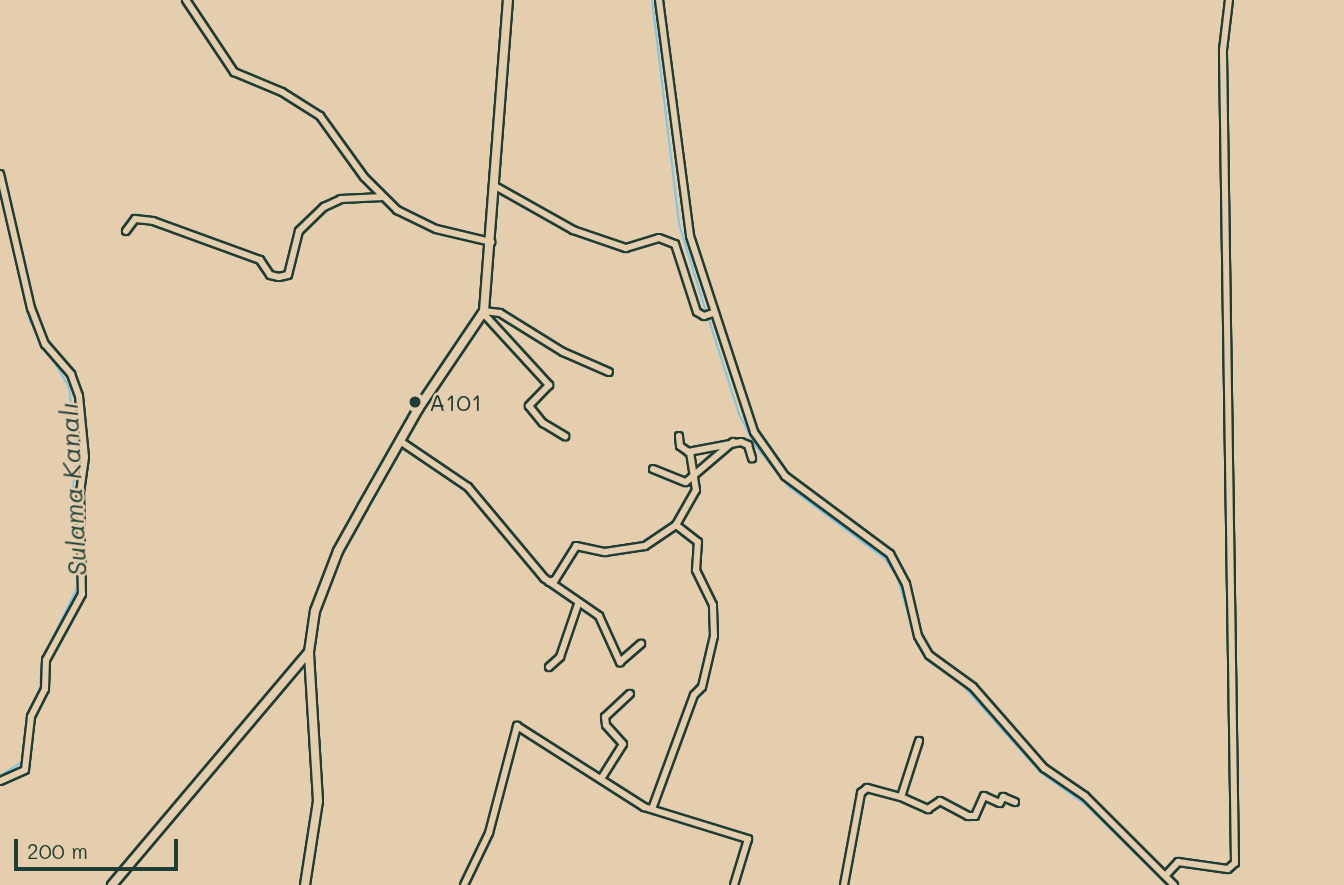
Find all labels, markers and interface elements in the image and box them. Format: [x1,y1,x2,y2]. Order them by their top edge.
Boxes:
place label: A101 [429,388,482,416]
marker: A101 [407,394,423,410]
water label: Sulama Kanalı [53,401,93,577]
scale bar [18,826,182,870]
text: 200 m [27,837,88,864]

